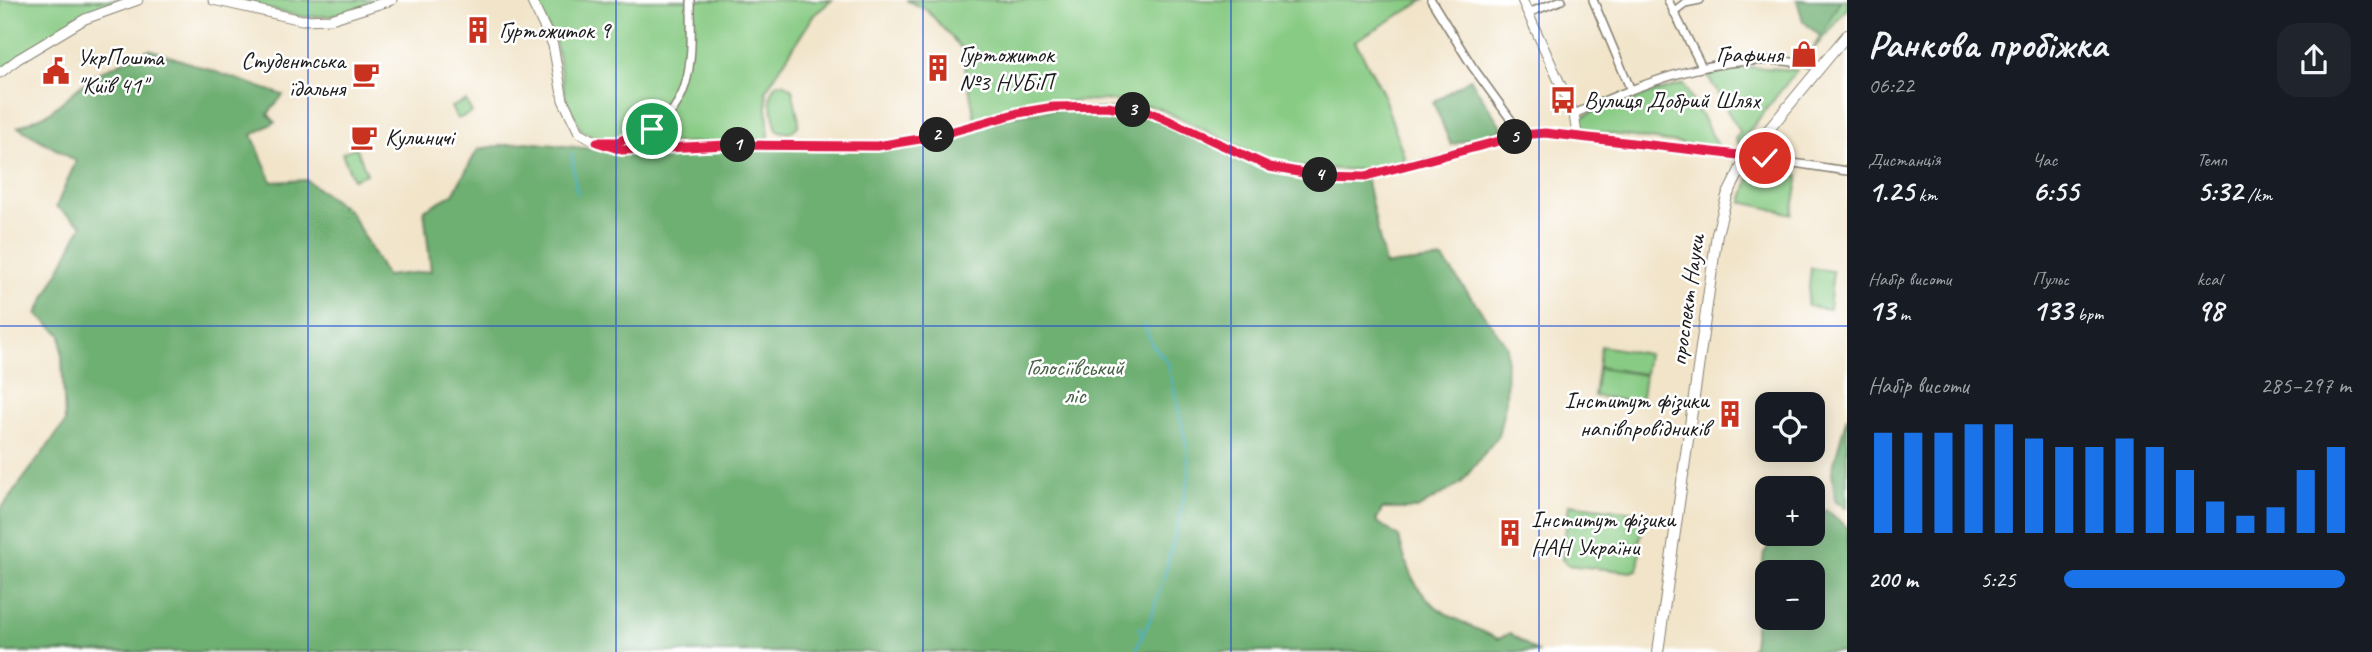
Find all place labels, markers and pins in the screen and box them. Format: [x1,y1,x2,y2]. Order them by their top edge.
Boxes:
building icon: Гуртожиток 9 [463,15,493,45]
place label: Гуртожиток 9 [499,15,613,45]
place label: Гуртожиток №3 НУБіП [959,39,1058,97]
place label: Графиня [1716,39,1785,69]
shop icon: Графиня [1789,39,1819,69]
place label: УкрПошта "Київ 41" [77,42,165,100]
place label: Студентська їдальня [241,45,347,103]
building icon: Гуртожиток №3 НУБіП [923,53,953,83]
public building icon: УкрПошта "Київ 41" [41,56,71,86]
cafe icon: Студентська їдальня [351,59,381,89]
bus stop icon: Вулиця Добрий Шлях [1548,85,1578,115]
place label: Вулиця Добрий Шлях [1584,85,1762,115]
pin: 3 [1116,92,1150,128]
pin [622,99,682,159]
pin: 2 [920,118,954,152]
pin: 5 [1498,120,1532,154]
cafe icon: Кулиничі [349,122,379,152]
place label: Кулиничі [385,122,456,152]
pin: 1 [720,128,756,162]
pin [1735,128,1795,188]
pin: 4 [1302,158,1338,192]
place label: Інститут фізики напівпровідників [1565,385,1715,443]
building icon: Інститут фізики напівпровідників [1715,399,1745,429]
place label: Інститут фізики НАН України [1531,504,1677,562]
building icon: Інститут фізики НАН України [1495,518,1525,548]

